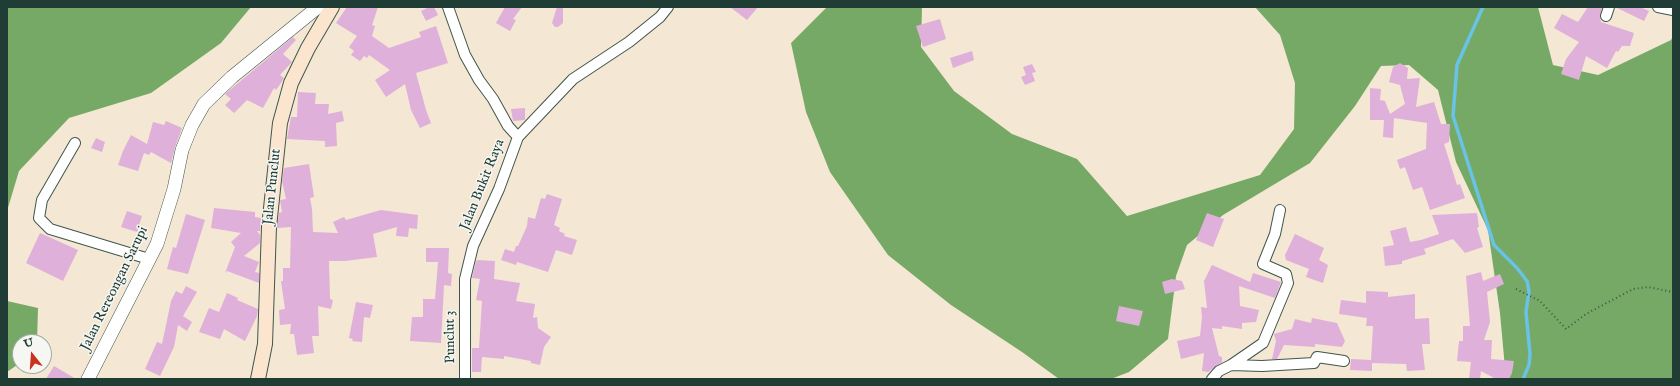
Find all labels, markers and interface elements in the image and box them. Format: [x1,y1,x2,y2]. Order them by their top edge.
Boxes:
street label: Jalan Bukit Raya [457,137,509,233]
street label: Jalan Punclut [261,148,285,226]
street label: Jalan Rereongan Sarupi [78,224,152,354]
street label: Punclut 3 [442,310,460,364]
north arrow [12,334,52,374]
text: U [22,335,35,352]

